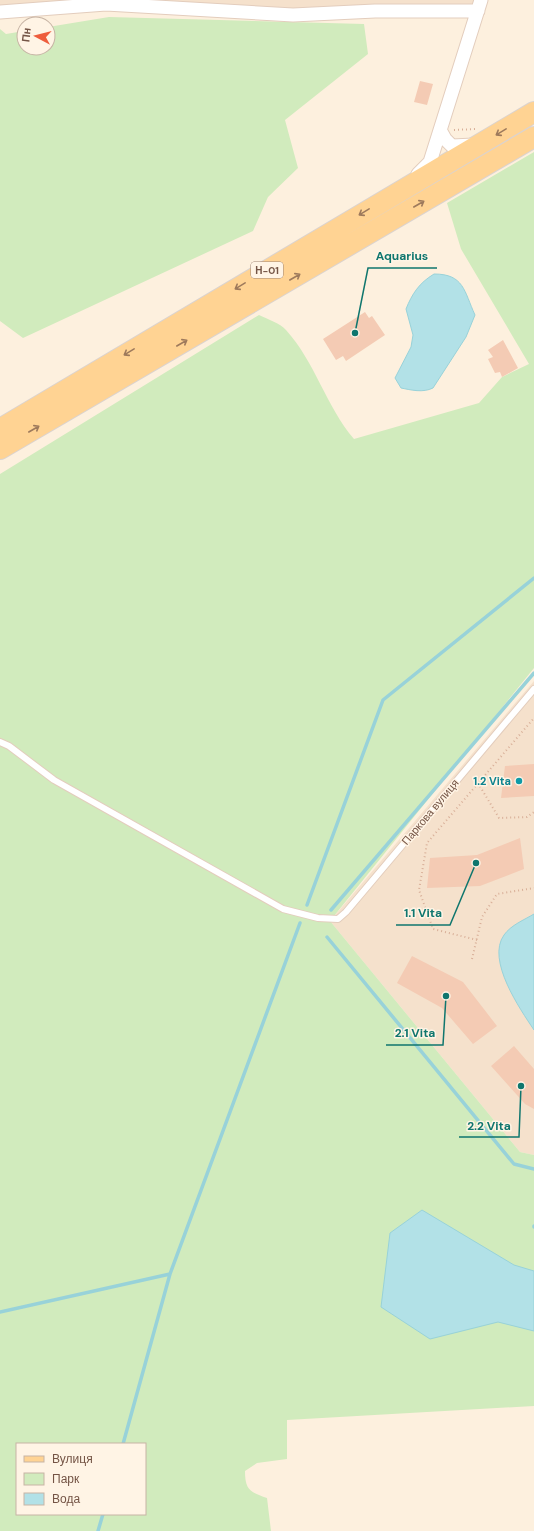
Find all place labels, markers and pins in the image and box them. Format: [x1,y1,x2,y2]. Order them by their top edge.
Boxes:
callout: Aquarius [368,244,437,268]
place label: 1.2 Vita [473,774,511,788]
marker: 1.2 Vita [514,776,524,786]
callout: 1.1 Vita [396,901,450,925]
callout: 2.1 Vita [386,1021,443,1045]
callout: 2.2 Vita [459,1113,519,1137]

